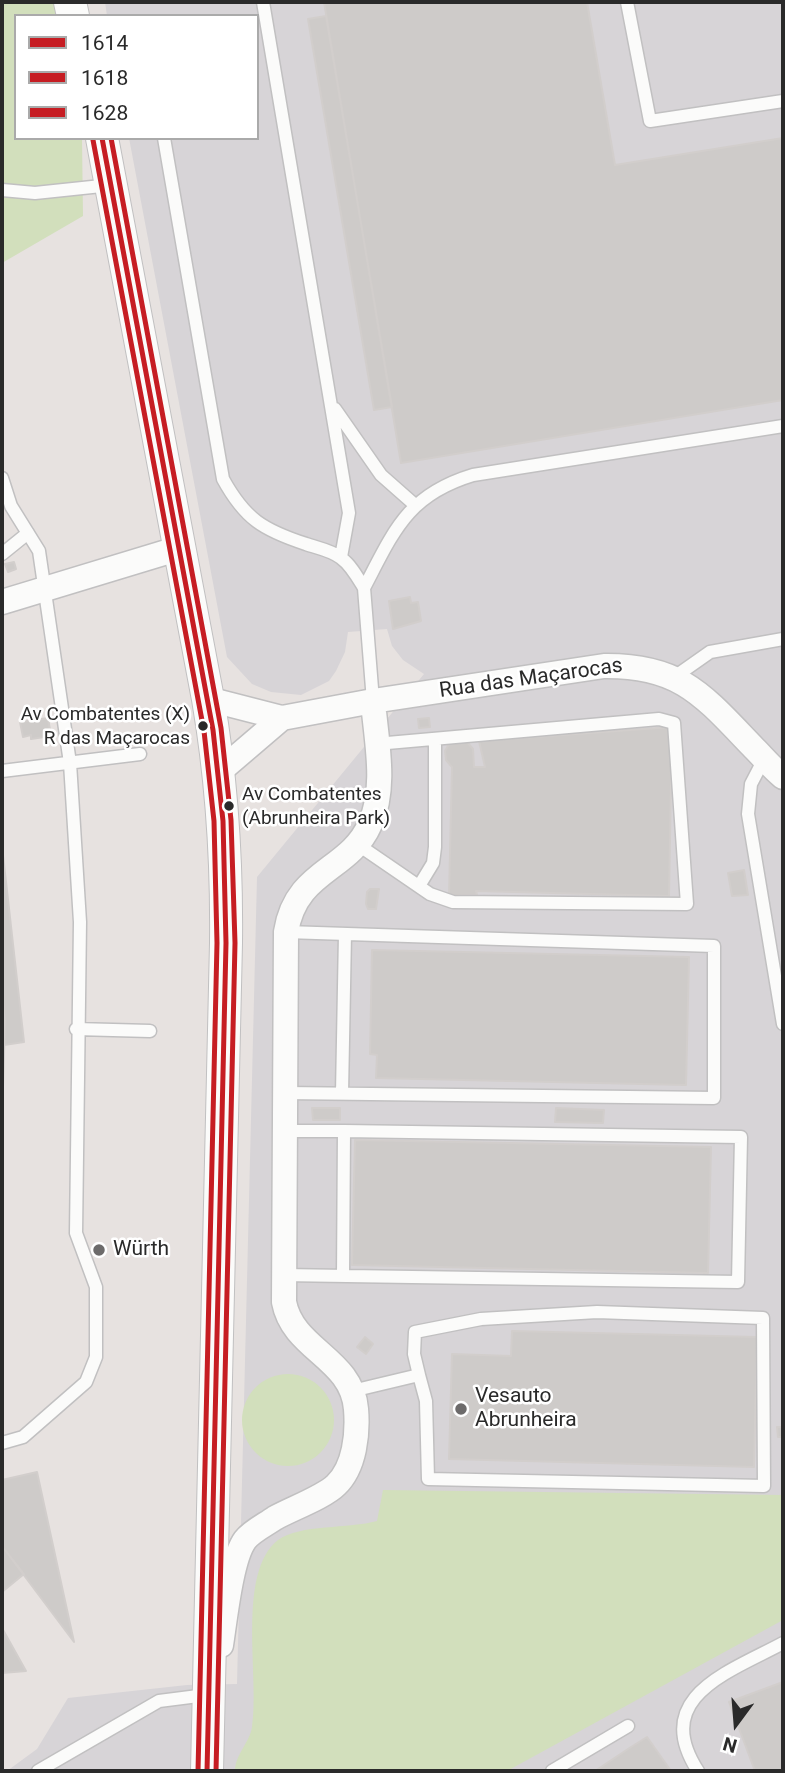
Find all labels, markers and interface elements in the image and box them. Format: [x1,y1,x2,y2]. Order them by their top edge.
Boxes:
legend [14,14,259,140]
text: 1614 [81,31,128,55]
text: 1618 [81,66,128,90]
text: 1628 [81,101,128,125]
street label: Rua das Maçarocas [438,654,624,704]
place label: Av Combatentes (X) R das Maçarocas [21,704,190,748]
marker: Av Combatentes (X) R das Maçarocas [196,719,210,733]
place label: Av Combatentes (Abrunheira Park) [242,784,390,828]
marker: Av Combatentes (Abrunheira Park) [222,799,236,813]
place label: Würth [113,1237,169,1263]
marker: Würth [91,1242,107,1258]
place label: Vesauto Abrunheira [475,1384,577,1434]
marker: Vesauto Abrunheira [453,1401,469,1417]
north arrow [701,1689,771,1759]
text: N [720,1732,740,1758]

